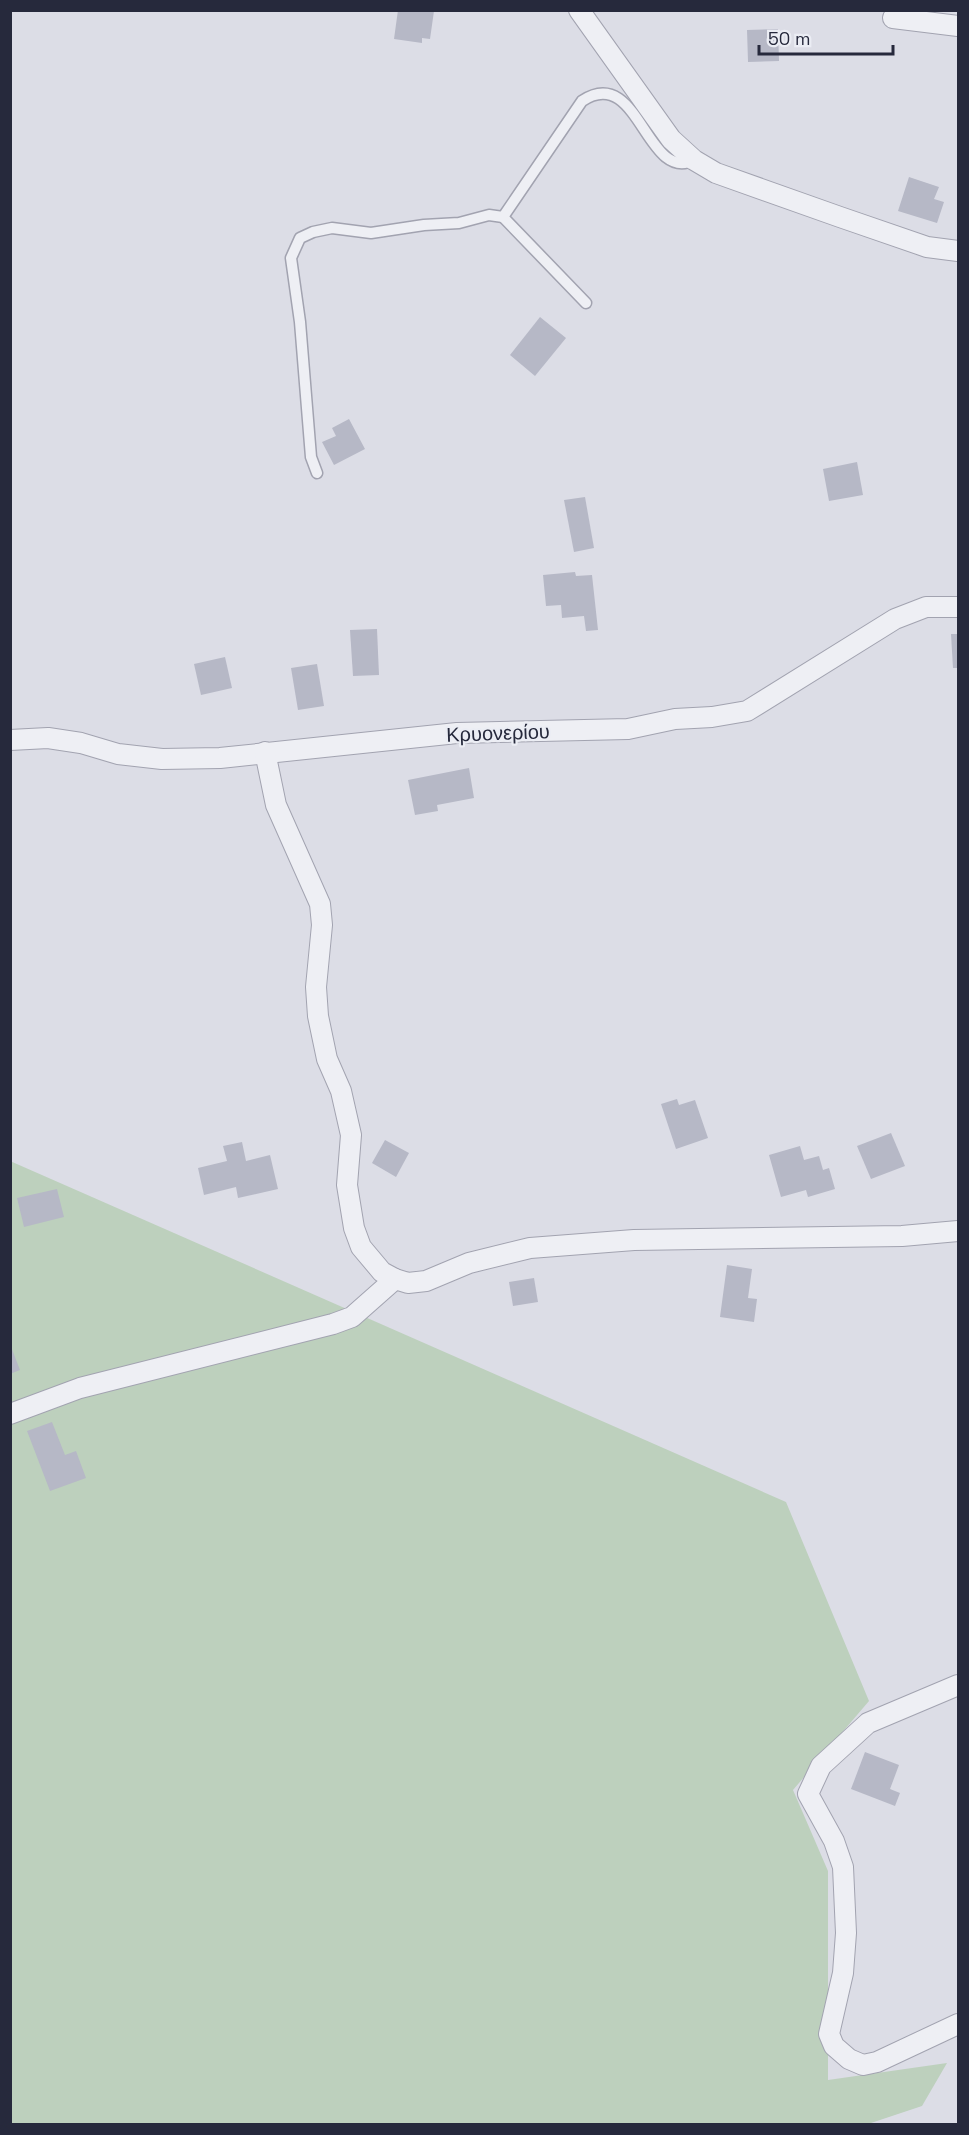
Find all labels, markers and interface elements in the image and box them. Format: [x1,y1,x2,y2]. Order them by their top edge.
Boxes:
scale bar [759,18,892,56]
text: 50 m [768,27,810,50]
street label: Κρυονερίου [446,718,550,748]

